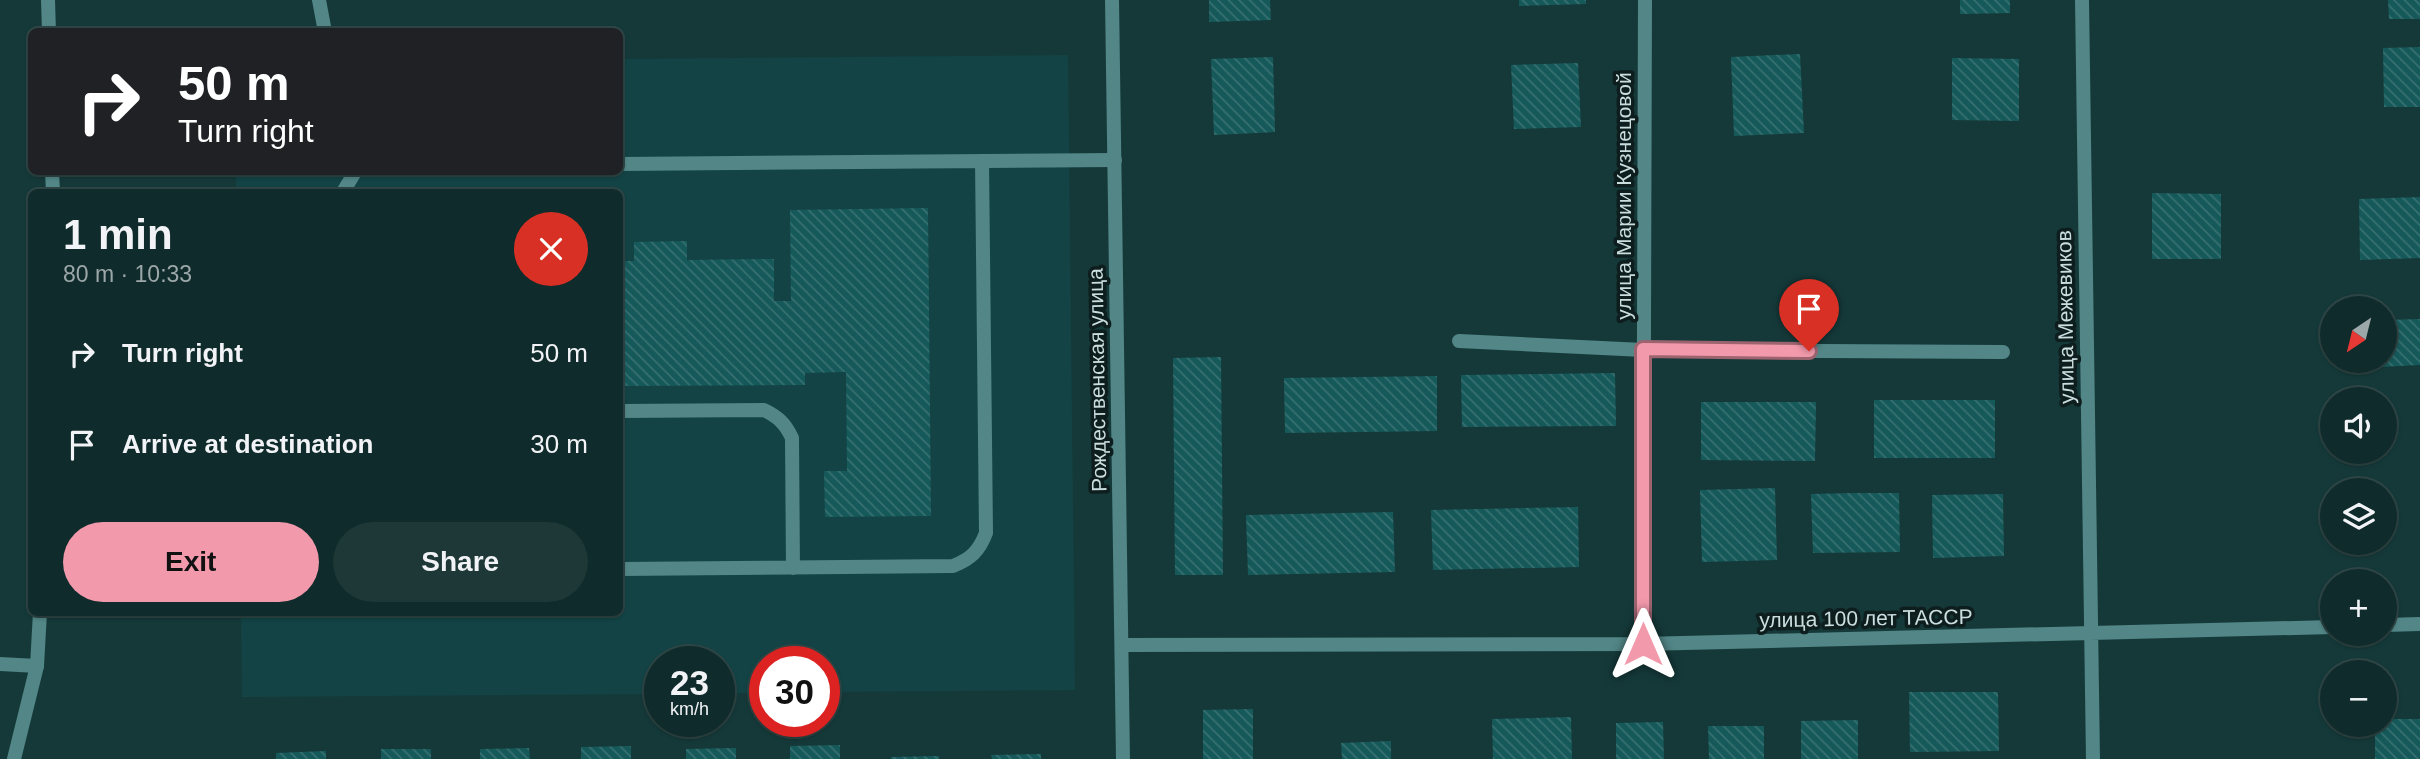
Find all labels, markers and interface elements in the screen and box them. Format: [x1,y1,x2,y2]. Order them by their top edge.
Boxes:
icon: right [63,56,154,147]
text: 50 m [178,56,290,110]
street label: улица Марии Кузнецовой [1612,72,1635,320]
text: Turn right [178,113,314,149]
text: 1 min [63,211,173,258]
button: close [514,212,588,286]
street label: улица Межевиков [2052,230,2078,404]
text: 80 m · 10:33 [63,261,192,287]
street label: Рождественская улица [1084,268,1110,492]
pin [1779,279,1839,351]
icon: arrive [1790,290,1828,328]
north arrow [2320,296,2398,373]
map controls [2320,296,2397,737]
icon: right [63,335,101,373]
text: Turn right [122,338,243,368]
text: 50 m [530,338,588,368]
button: sound [2320,387,2397,464]
icon: arrive [63,426,101,464]
text: Arrive at destination [122,429,373,459]
text: 30 m [530,429,588,459]
button: layers [2320,478,2397,555]
button: Exit [63,522,319,602]
button: Share [333,522,588,602]
button: + [2320,569,2397,646]
street label: улица 100 лет ТАССР [1759,605,1973,631]
position arrow [1606,607,1680,681]
speed limit sign: 30 [749,646,840,737]
button: − [2320,660,2397,737]
text: 23 [670,663,709,702]
text: km/h [670,699,709,719]

